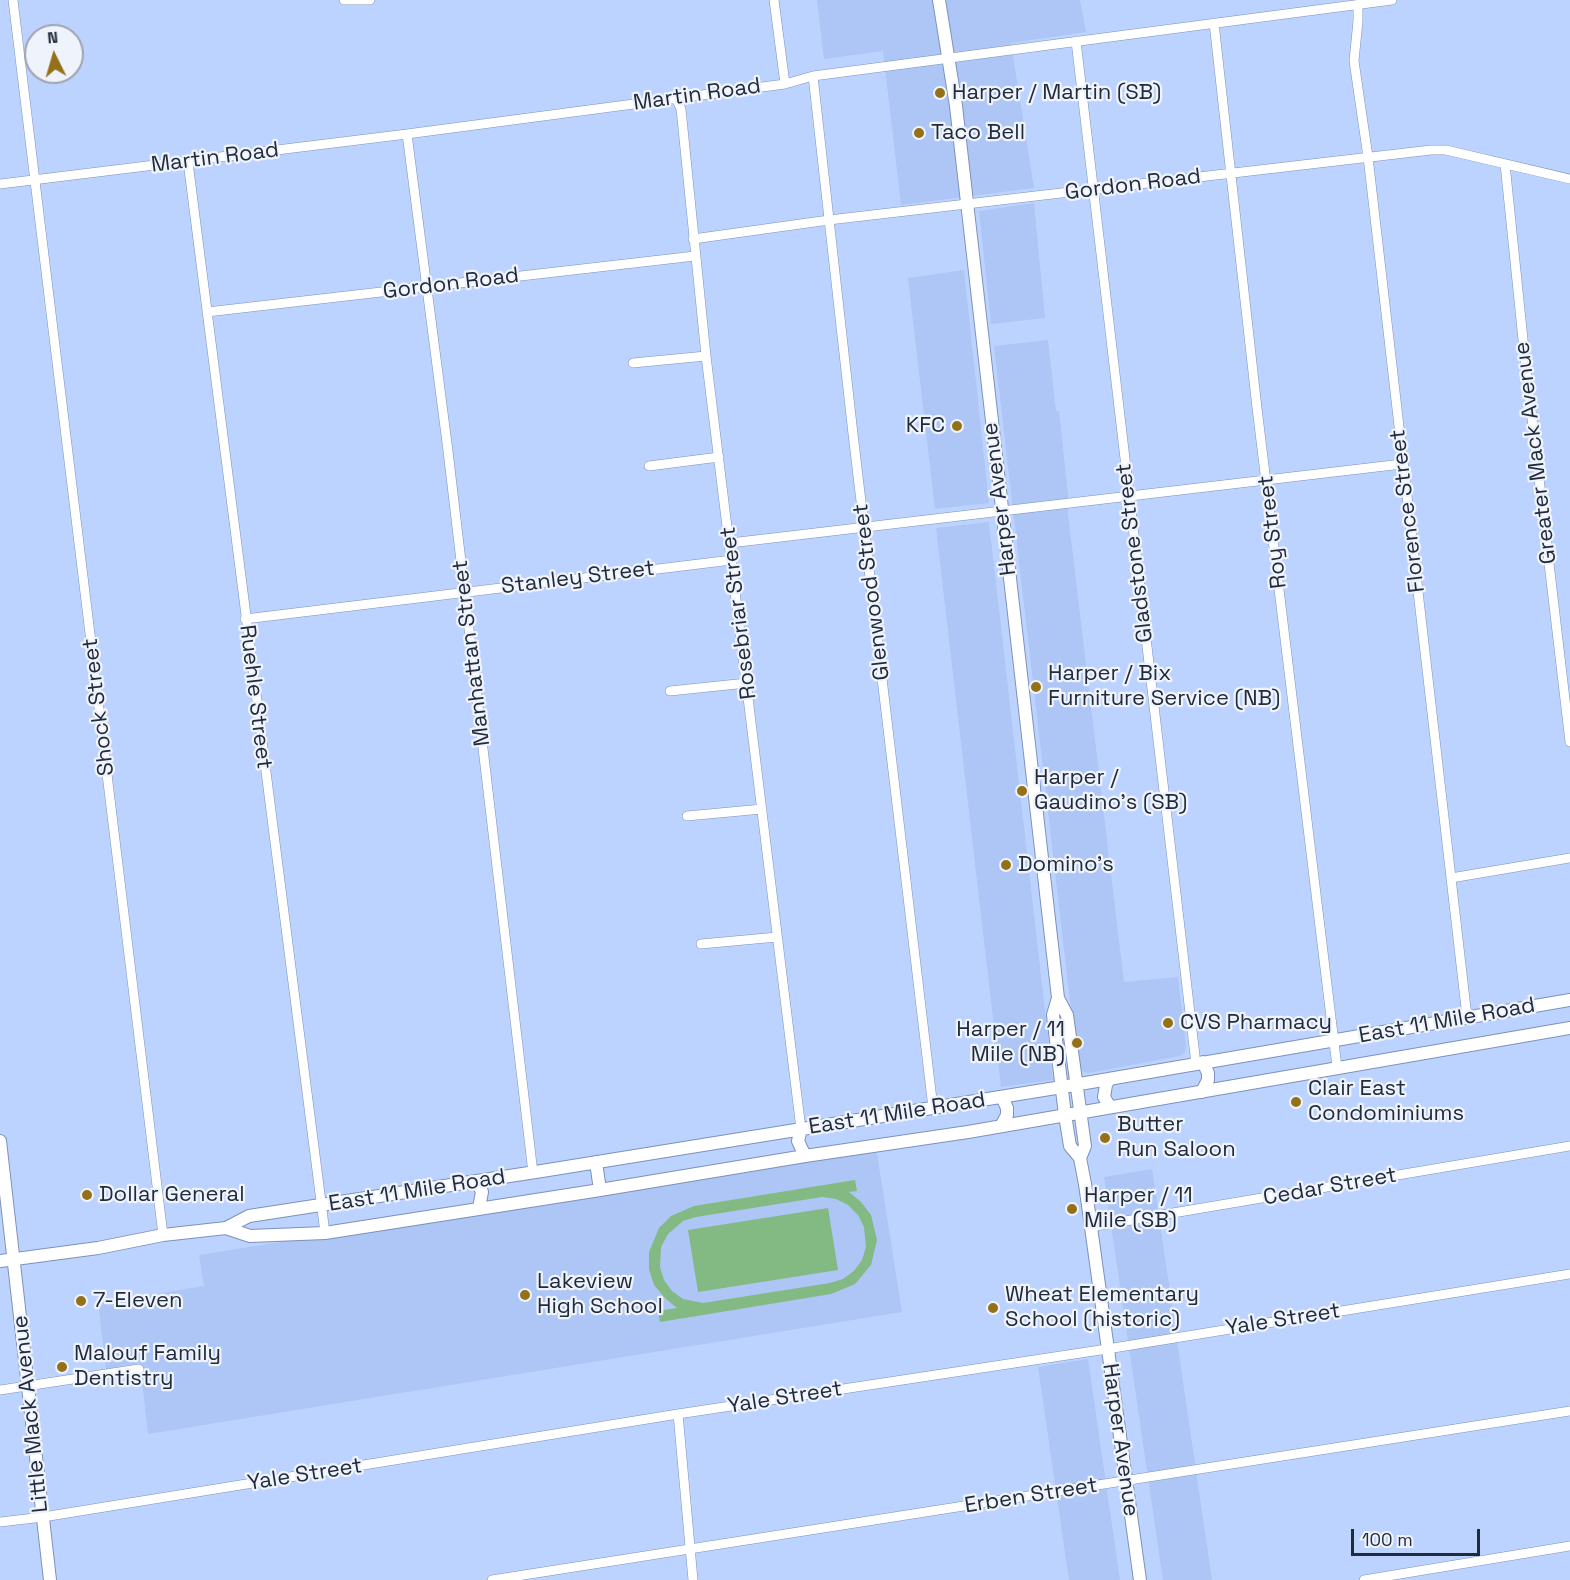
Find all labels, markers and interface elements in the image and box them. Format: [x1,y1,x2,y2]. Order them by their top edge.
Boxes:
north arrow [24,24,84,84]
text: N [46,27,59,48]
street label: Martin Road [631,73,763,117]
place label: Harper / Martin (SB) [952,80,1161,106]
marker: Harper / Martin (SB) [933,86,947,100]
place label: Taco Bell [931,120,1025,146]
marker: Taco Bell [912,126,926,140]
street label: Martin Road [150,137,280,179]
street label: Gordon Road [1063,164,1203,206]
street label: Gordon Road [381,263,521,305]
street label: Greater Mack Avenue [1509,340,1563,566]
place label: KFC [906,413,945,439]
marker: KFC [950,419,964,433]
street label: Harper Avenue [978,421,1022,577]
street label: Florence Street [1385,428,1431,594]
street label: Gladstone Street [1111,462,1159,644]
street label: Roy Street [1253,474,1293,590]
street label: Glenwood Street [848,502,896,682]
street label: Rosebriar Street [715,525,763,701]
street label: Stanley Street [500,555,656,601]
street label: Manhattan Street [447,558,497,748]
street label: Ruehle Street [233,623,277,771]
street label: Shock Street [77,637,121,777]
place label: Harper / Bix Furniture Service (NB) [1048,661,1280,712]
marker: Harper / Bix Furniture Service (NB) [1029,680,1043,694]
place label: Harper / Gaudino's (SB) [1034,765,1187,816]
marker: Harper / Gaudino's (SB) [1015,784,1029,798]
place label: Domino's [1018,852,1114,878]
marker: Domino's [999,858,1013,872]
street label: East 11 Mile Road [1357,992,1537,1050]
place label: CVS Pharmacy [1180,1010,1332,1036]
marker: CVS Pharmacy [1161,1016,1175,1030]
place label: Harper / 11 Mile (NB) [956,1017,1065,1068]
marker: Harper / 11 Mile (NB) [1070,1036,1084,1050]
place label: Clair East Condominiums [1308,1076,1464,1128]
street label: East 11 Mile Road [807,1087,987,1141]
marker: Clair East Condominiums [1289,1095,1303,1109]
place label: Butter Run Saloon [1117,1112,1236,1164]
marker: Butter Run Saloon [1098,1131,1112,1145]
street label: Cedar Street [1261,1162,1399,1212]
street label: East 11 Mile Road [327,1164,507,1218]
place label: Dollar General [99,1182,245,1208]
place label: Harper / 11 Mile (SB) [1084,1183,1193,1234]
marker: Dollar General [80,1188,94,1202]
marker: Harper / 11 Mile (SB) [1065,1202,1079,1216]
place label: Lakeview High School [537,1269,663,1320]
place label: Wheat Elementary School (historic) [1005,1282,1199,1334]
place label: 7-Eleven [93,1288,182,1314]
marker: Lakeview High School [518,1288,532,1302]
marker: 7-Eleven [74,1294,88,1308]
street label: Yale Street [1224,1298,1342,1342]
marker: Wheat Elementary School (historic) [986,1301,1000,1315]
street label: Little Mack Avenue [8,1314,54,1514]
place label: Malouf Family Dentistry [74,1341,221,1392]
marker: Malouf Family Dentistry [55,1360,69,1374]
street label: Harper Avenue [1096,1362,1144,1518]
street label: Yale Street [726,1376,844,1420]
street label: Yale Street [246,1453,364,1497]
street label: Erben Street [963,1472,1099,1520]
scale bar [1354,1517,1483,1555]
text: 100 m [1362,1528,1413,1551]

